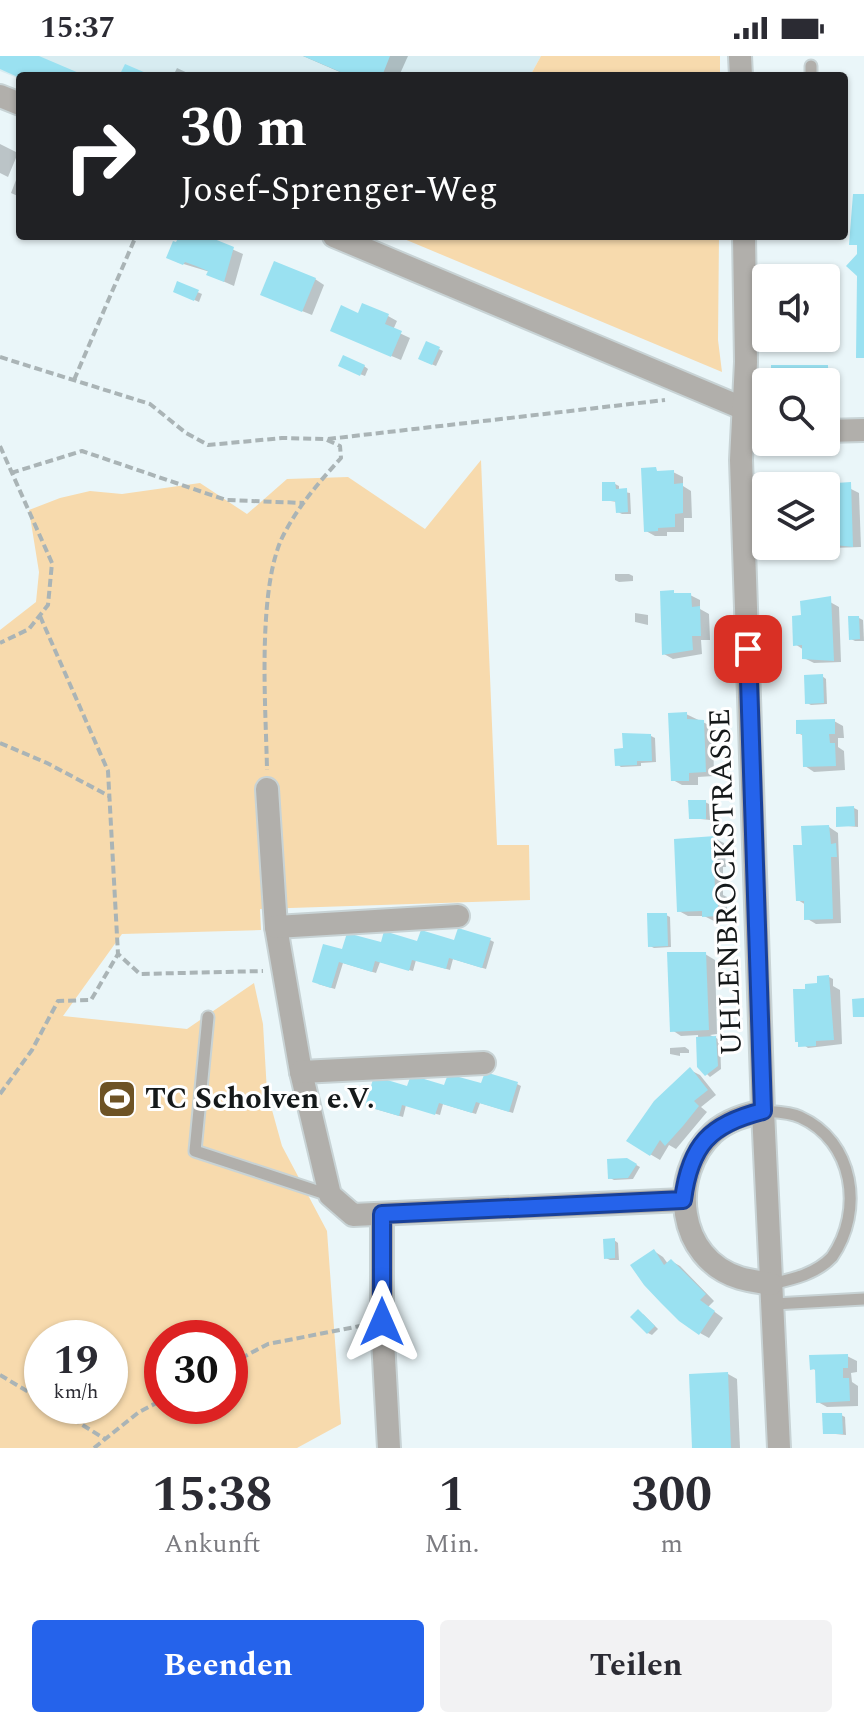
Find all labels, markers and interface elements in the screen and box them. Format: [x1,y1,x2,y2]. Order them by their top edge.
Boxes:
text: 15:37 [40,5,115,51]
text: 30 m [180,86,307,171]
icon: right [48,104,152,208]
text: Josef-Sprenger-Weg [180,163,498,218]
map controls [752,264,840,560]
button: sound [752,264,840,352]
button: search [752,368,840,456]
button: layers [752,472,840,560]
pin [714,615,782,683]
icon: arrive [726,627,770,671]
street label: UHLENBROCKSTRASSE [697,708,755,1056]
place label: TC Scholven e.V. [145,1076,375,1122]
sports icon: TC Scholven e.V. [96,1078,138,1120]
position arrow [340,1280,424,1364]
speed limit sign: 30 [144,1320,248,1424]
text: 19 [54,1331,98,1392]
text: km/h [54,1377,99,1407]
text: 15:38 [152,1459,273,1532]
text: 1 [438,1459,465,1532]
text: 300 [631,1459,712,1532]
text: Ankunft [164,1524,261,1564]
text: Min. [425,1524,479,1564]
text: m [660,1524,683,1564]
button: Beenden [32,1620,424,1712]
button: Teilen [440,1620,832,1712]

